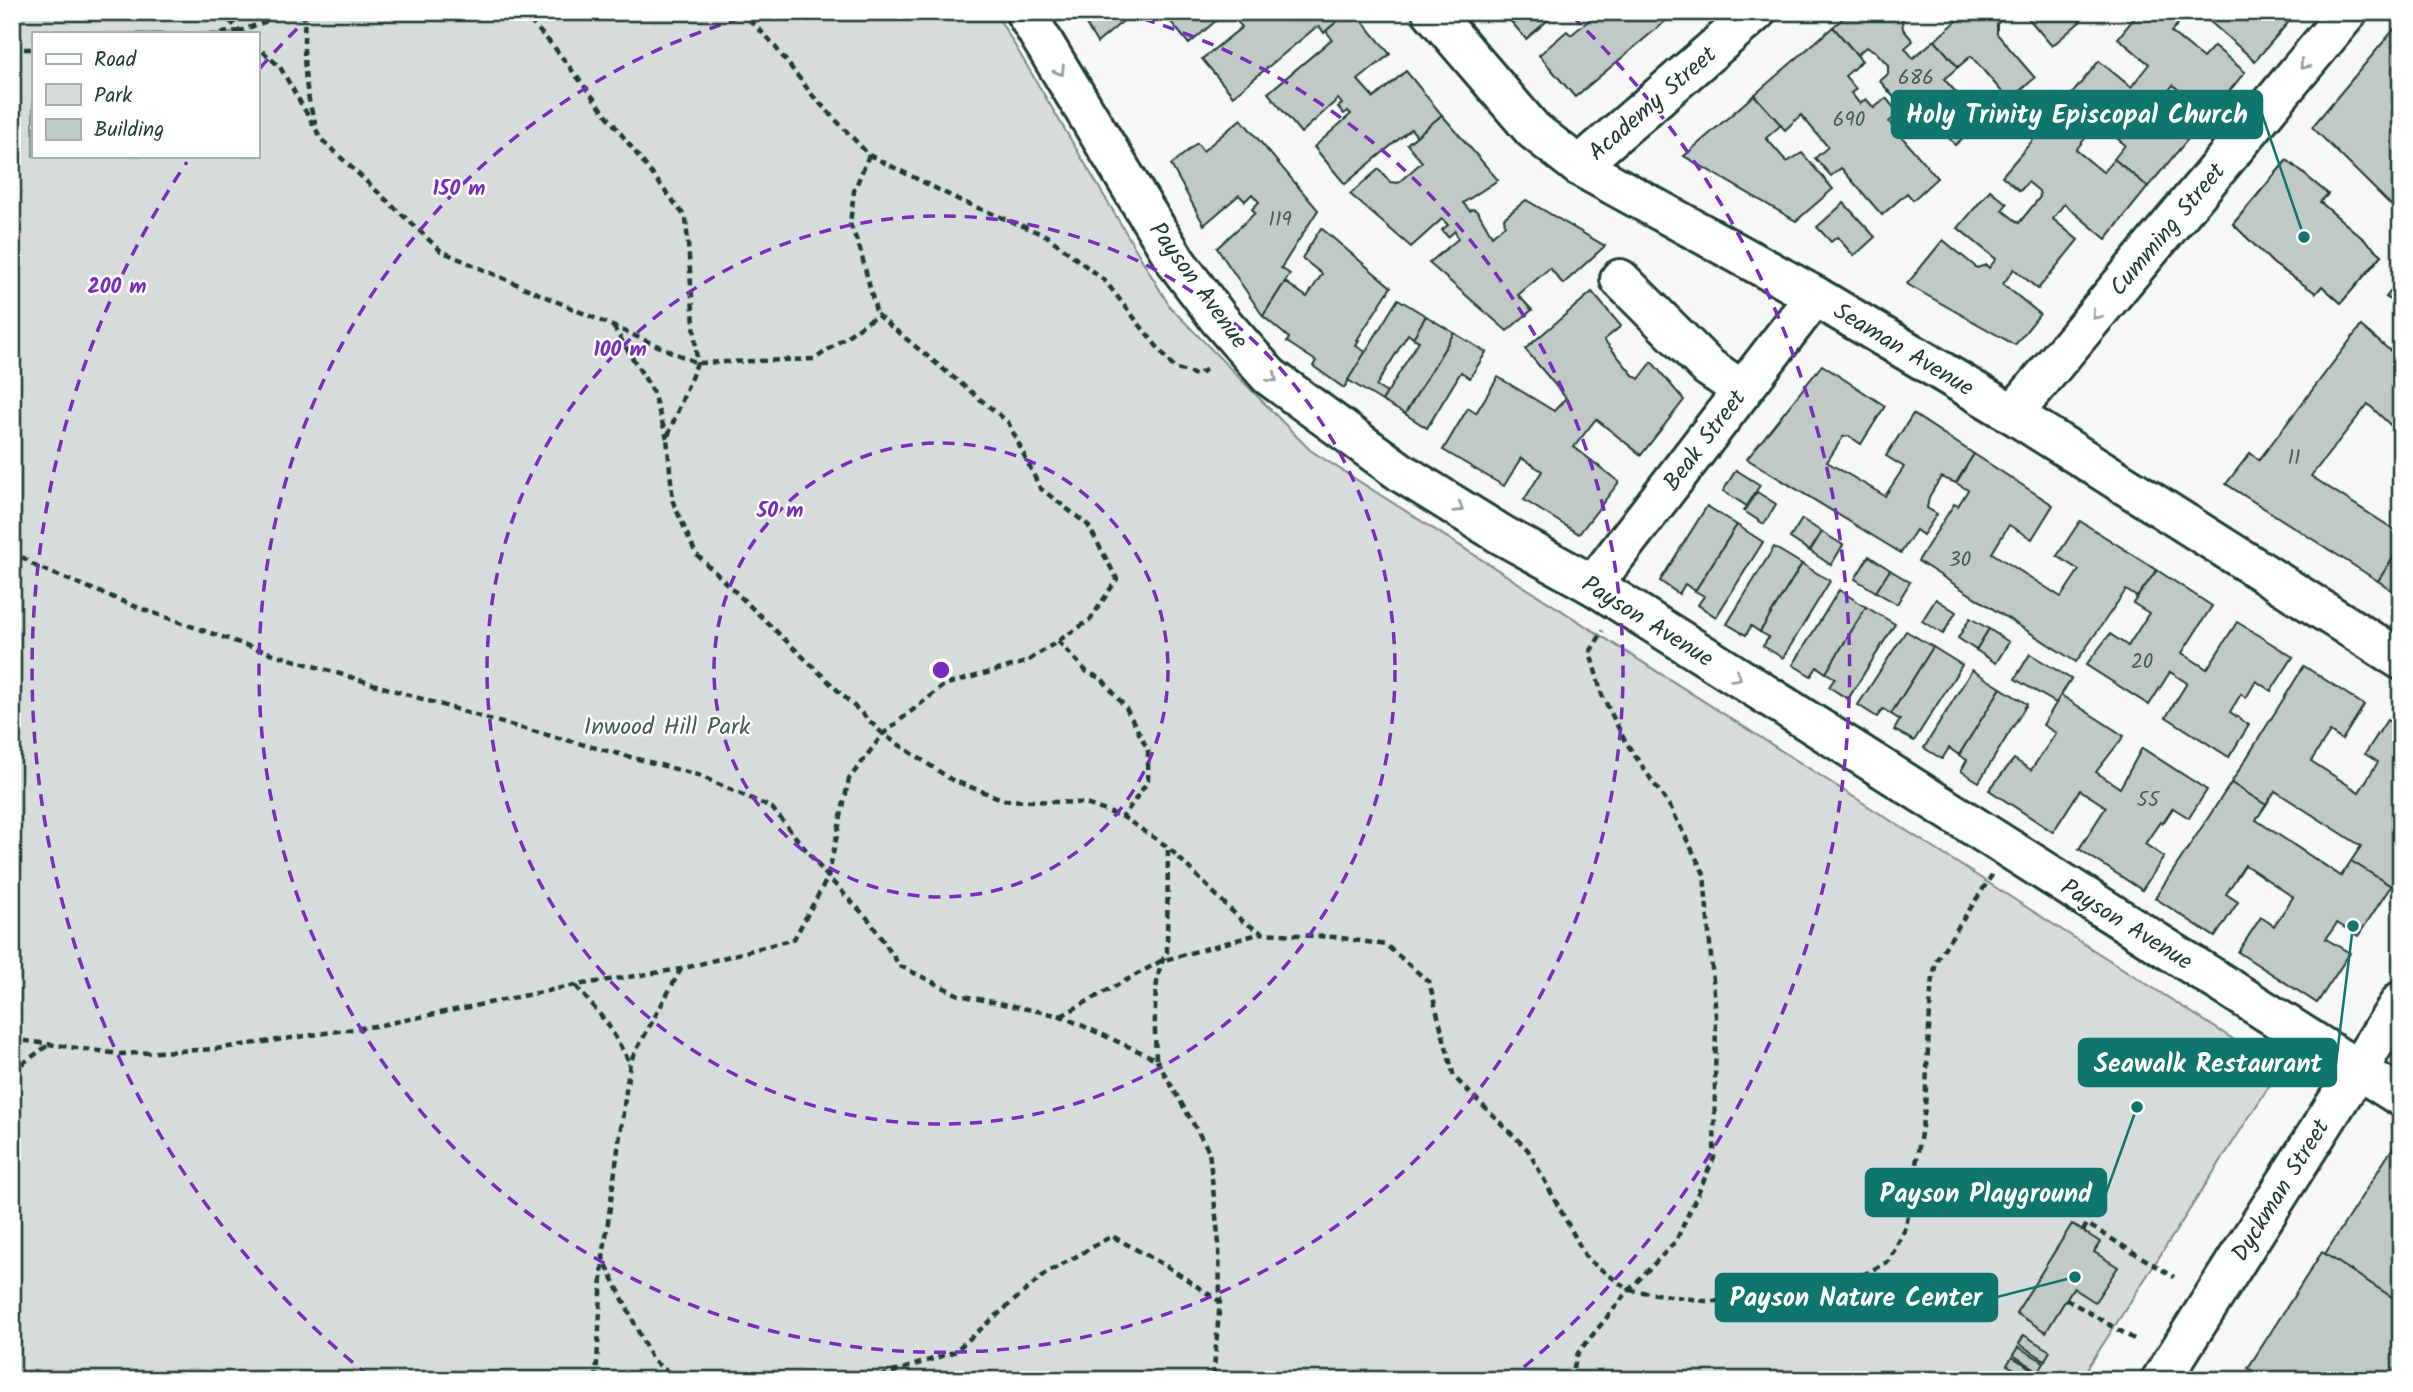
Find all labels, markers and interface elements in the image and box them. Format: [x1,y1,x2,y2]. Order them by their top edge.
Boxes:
legend [32,32,259,158]
street label: Academy Street [1580,36,1727,171]
text: Road [94,44,137,77]
one-way arrow [2300,56,2312,69]
house number: 686 [1898,62,1934,95]
one-way arrow [1052,63,1065,76]
text: Park [94,80,132,113]
callout: Holy Trinity Episcopal Church [1892,91,2262,138]
text: Holy Trinity Episcopal Church [1906,95,2248,137]
house number: 690 [1833,104,1865,137]
text: Building [94,114,164,147]
street label: Cumming Street [2100,154,2236,306]
text: 150 m [432,173,486,206]
house number: 119 [1268,204,1292,237]
street label: Payson Avenue [1138,214,1258,358]
text: 200 m [87,271,147,304]
street label: Seaman Avenue [1825,293,1981,408]
one-way arrow [2092,306,2104,319]
text: 100 m [593,334,647,367]
one-way arrow [1265,369,1278,382]
street label: Beak Street [1654,381,1757,500]
house number: 11 [2287,442,2301,475]
text: 50 m [756,495,803,528]
one-way arrow [1451,500,1464,513]
house number: 30 [1949,544,1971,577]
street label: Payson Avenue [1573,566,1721,679]
house number: 20 [2131,646,2153,679]
centre of rings [929,658,953,682]
one-way arrow [1729,668,1742,681]
park label: Inwood Hill Park [584,708,751,747]
house number: 55 [2137,784,2161,817]
street label: Payson Avenue [2052,869,2200,982]
callout: Seawalk Restaurant [2079,1039,2336,1086]
text: Seawalk Restaurant [2094,1044,2323,1086]
street label: Dyckman Street [2222,1111,2341,1270]
callout: Payson Playground [1866,1169,2106,1216]
text: Payson Playground [1880,1174,2093,1216]
callout: Payson Nature Center [1716,1274,1997,1321]
text: Payson Nature Center [1730,1278,1984,1320]

